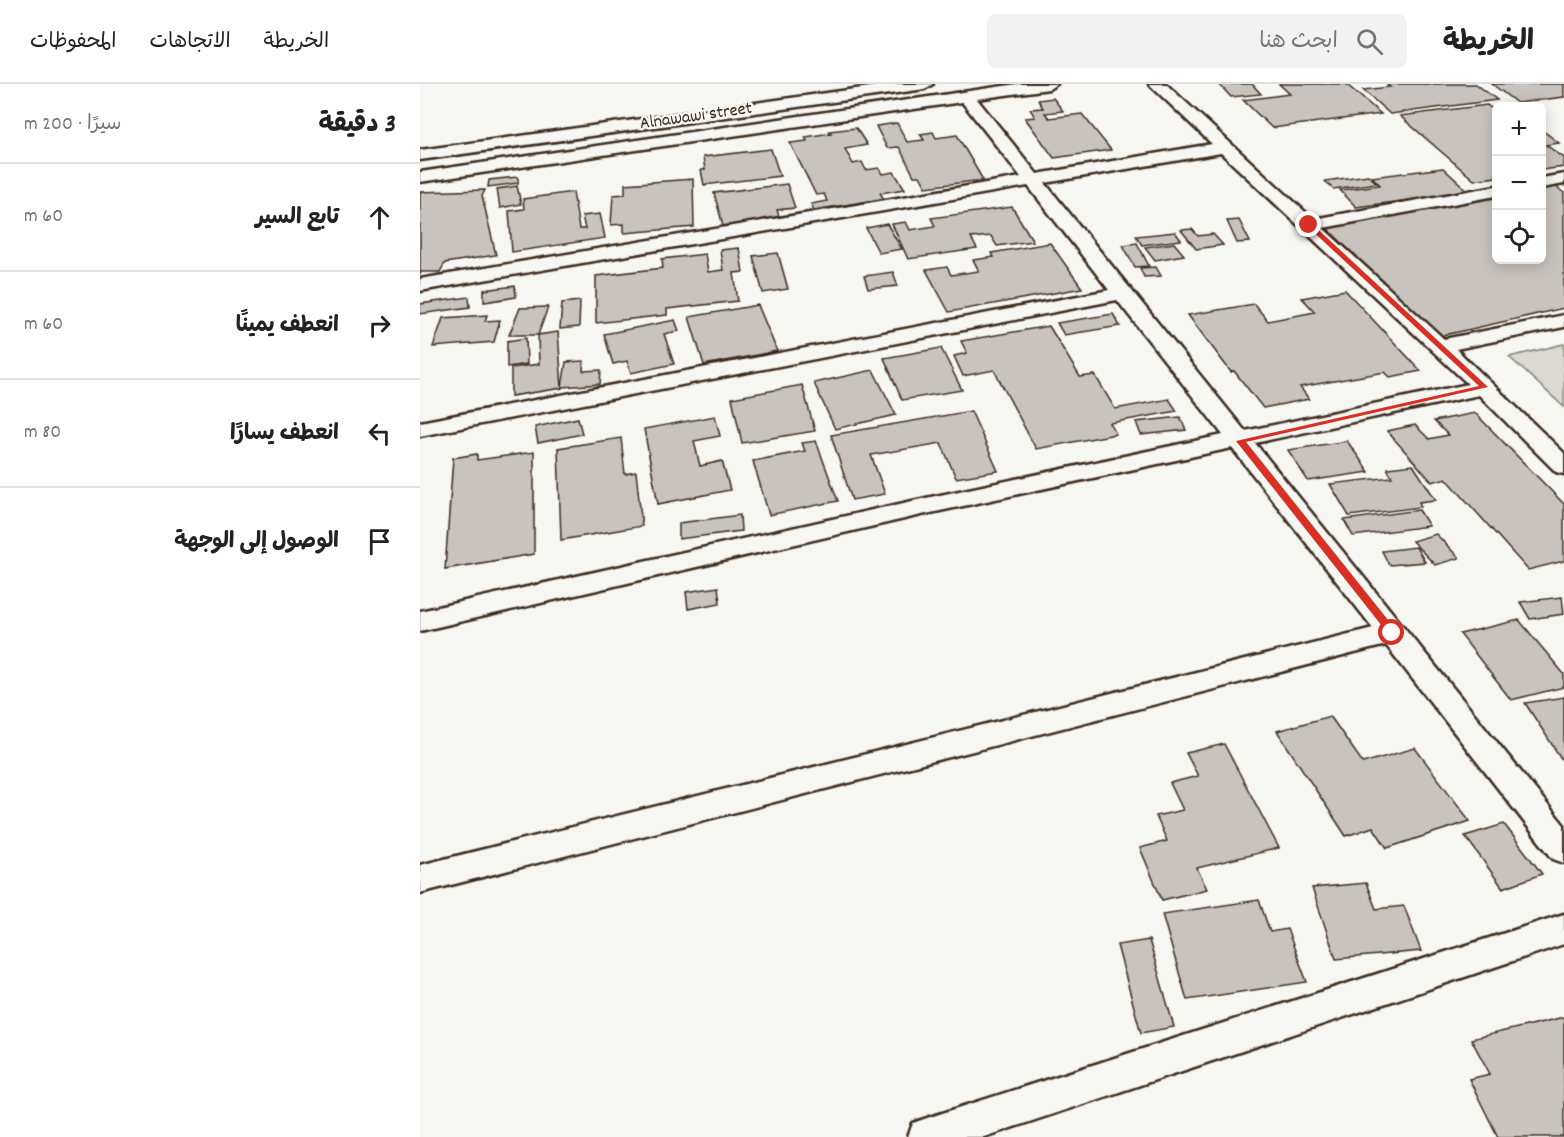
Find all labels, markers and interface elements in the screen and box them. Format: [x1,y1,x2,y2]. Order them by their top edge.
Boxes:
search box [987,14,1407,68]
text: الخريطة [1443,24,1534,64]
icon: search [1353,25,1386,58]
text: ابحث هنا [1259,27,1338,58]
text: المحفوظات [30,28,116,58]
text: الاتجاهات [149,28,231,58]
text: الخريطة [264,28,329,58]
street label: Alnawawi street [638,97,754,137]
map controls [1492,102,1546,264]
button: + [1492,102,1546,156]
text: 3 دقيقة [319,107,396,144]
text: سيرًا · 200 m [24,111,121,139]
button: − [1492,156,1546,210]
icon: ahead [363,201,396,234]
text: 60 m [24,203,63,231]
text: تابع السير [256,203,339,234]
button: locate [1492,210,1546,264]
route end [1295,211,1321,237]
icon: right [363,309,396,342]
text: 60 m [24,311,63,339]
text: انعطف يمينًا [236,311,339,342]
icon: left [363,417,396,450]
text: 80 m [24,419,61,447]
text: انعطف يسارًا [230,419,339,450]
icon: arrive [363,525,396,558]
text: الوصول إلى الوجهة [174,527,339,558]
route start [1378,619,1404,645]

